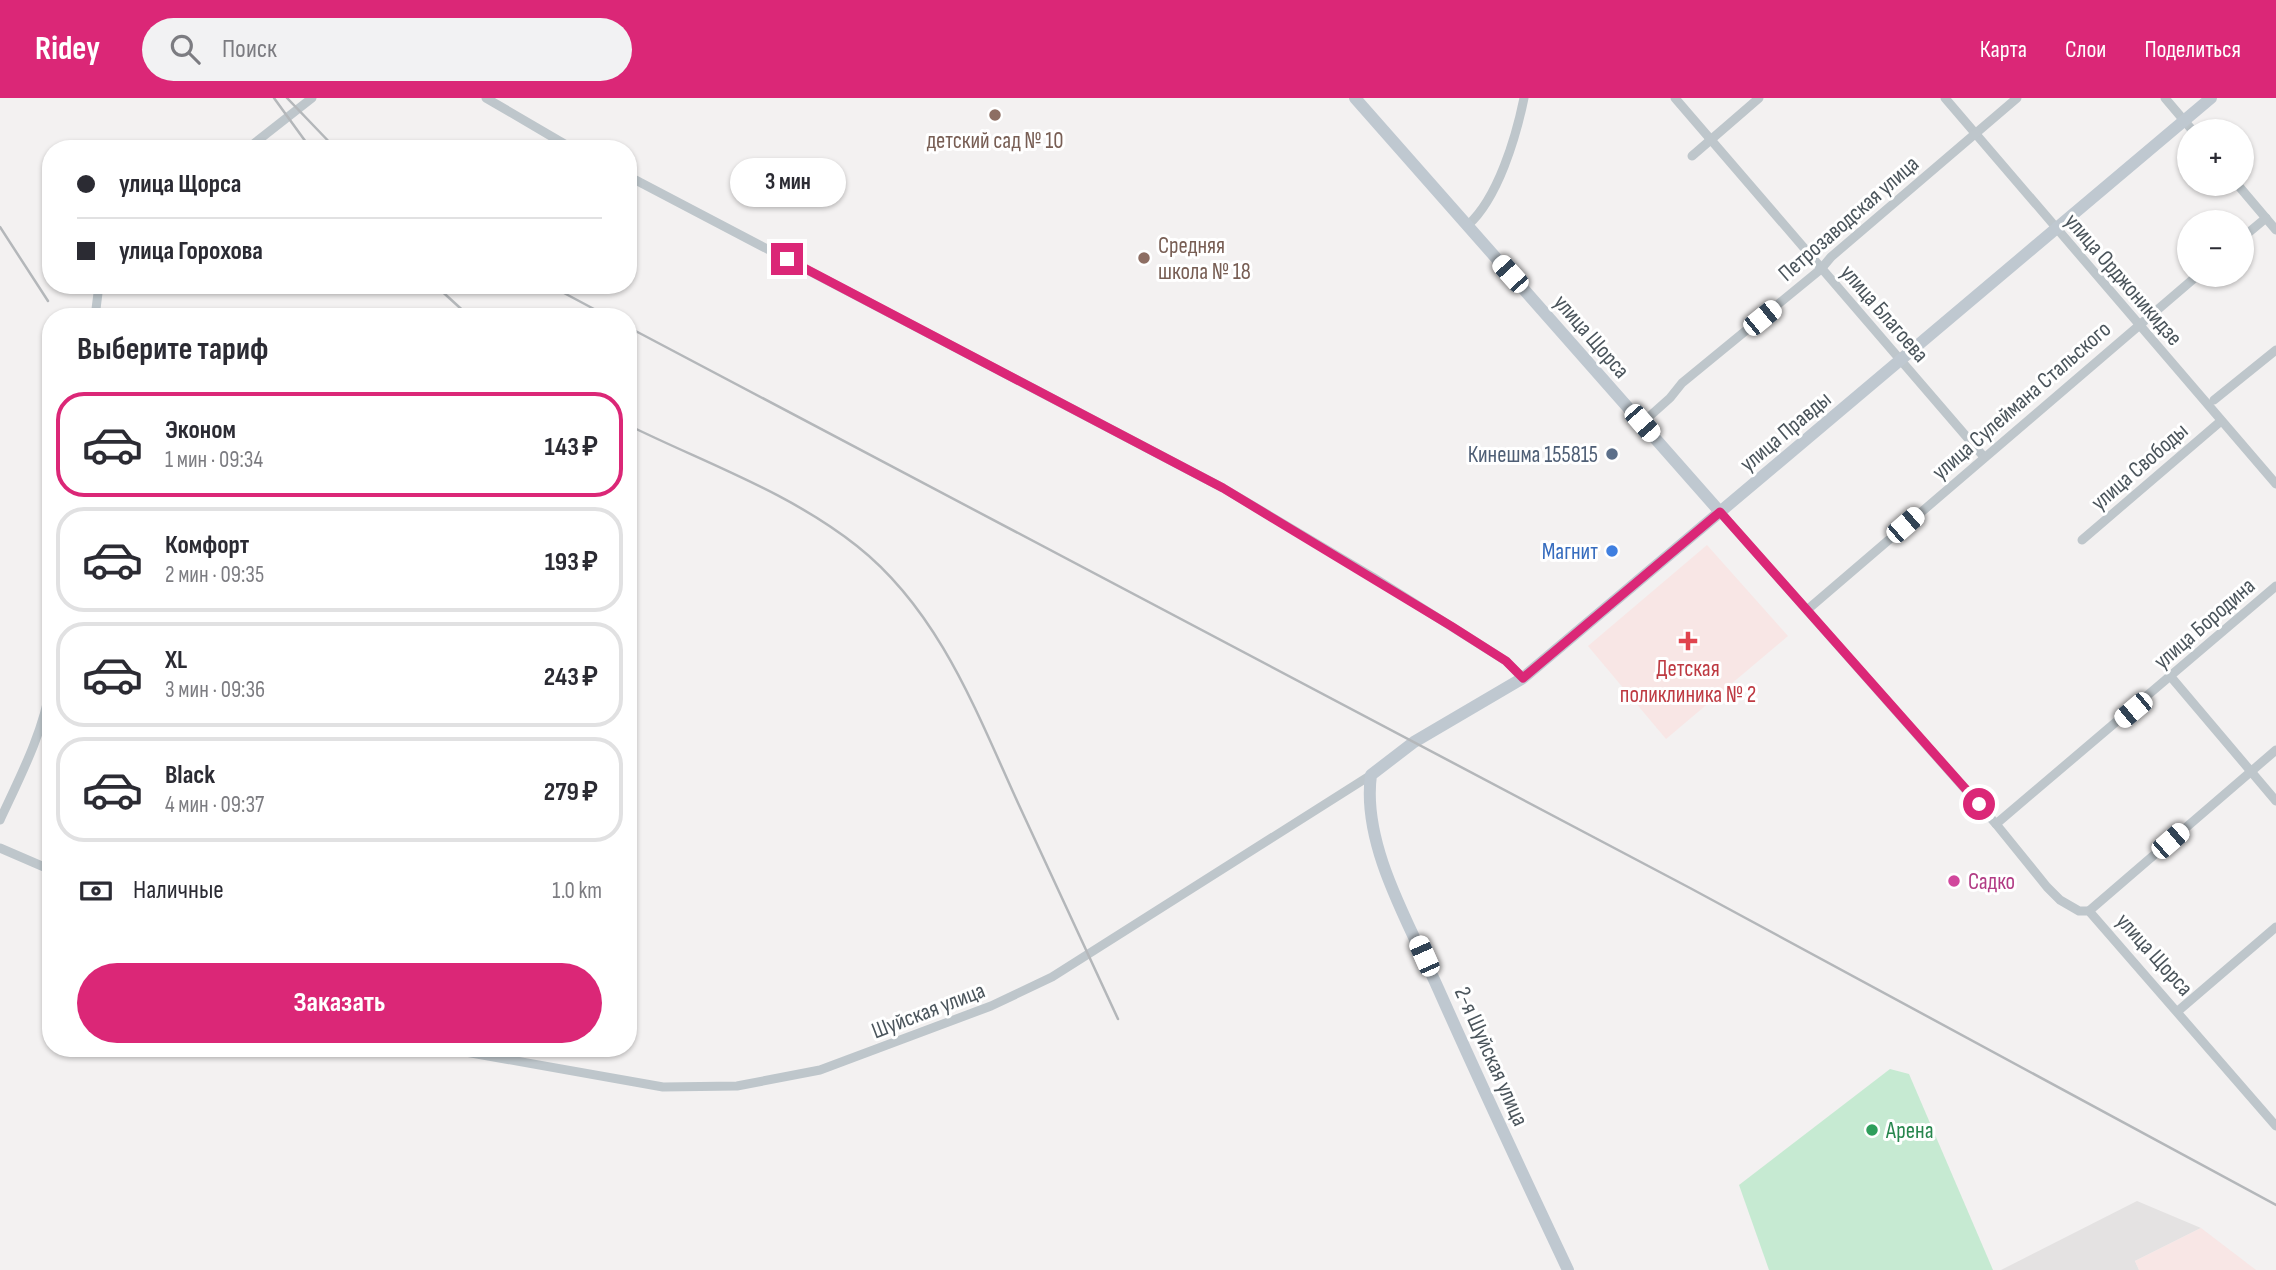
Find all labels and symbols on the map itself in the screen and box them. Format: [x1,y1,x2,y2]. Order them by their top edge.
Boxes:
marker: детский сад № 10 [987,107,1003,123]
place label: детский сад № 10 [926,127,1064,155]
street label: Петрозаводская улица [1773,150,1925,287]
callout: 3 мин [729,158,845,206]
street label: улица Орджоникидзе [2058,208,2188,351]
place label: Средняя школа № 18 [1158,232,1251,286]
route end [771,243,803,275]
marker: Средняя школа № 18 [1136,250,1152,266]
car [1489,251,1532,297]
street label: улица Благоева [1834,259,1934,368]
street label: улица Щорса [1547,289,1635,384]
car [1740,297,1785,339]
street label: улица Сулеймана Стальского [1926,315,2117,486]
street label: улица Правды [1734,386,1837,478]
car [1621,400,1664,446]
street label: улица Свободы [2085,417,2194,516]
place label: Кинешма 155815 [1468,441,1598,469]
marker: Кинешма 155815 [1604,446,1620,462]
car [1883,503,1928,547]
place label: Магнит [1542,538,1598,566]
marker: Магнит [1604,543,1620,559]
street label: улица Бородина [2148,572,2261,675]
marker: Детская поликлиника № 2 [1678,631,1698,651]
place label: Детская поликлиника № 2 [1620,655,1756,709]
car [2111,688,2156,732]
route start [1963,788,1995,820]
car [2148,819,2193,863]
place label: Садко [1968,868,2015,896]
marker: Садко [1946,873,1962,889]
street label: улица Щорса [2110,907,2199,1002]
car [1406,933,1443,979]
street label: Шуйская улица [868,977,989,1045]
street label: 2-я Шуйская улица [1448,982,1534,1130]
place label: Арена [1885,1117,1934,1145]
marker: Арена [1864,1122,1880,1138]

